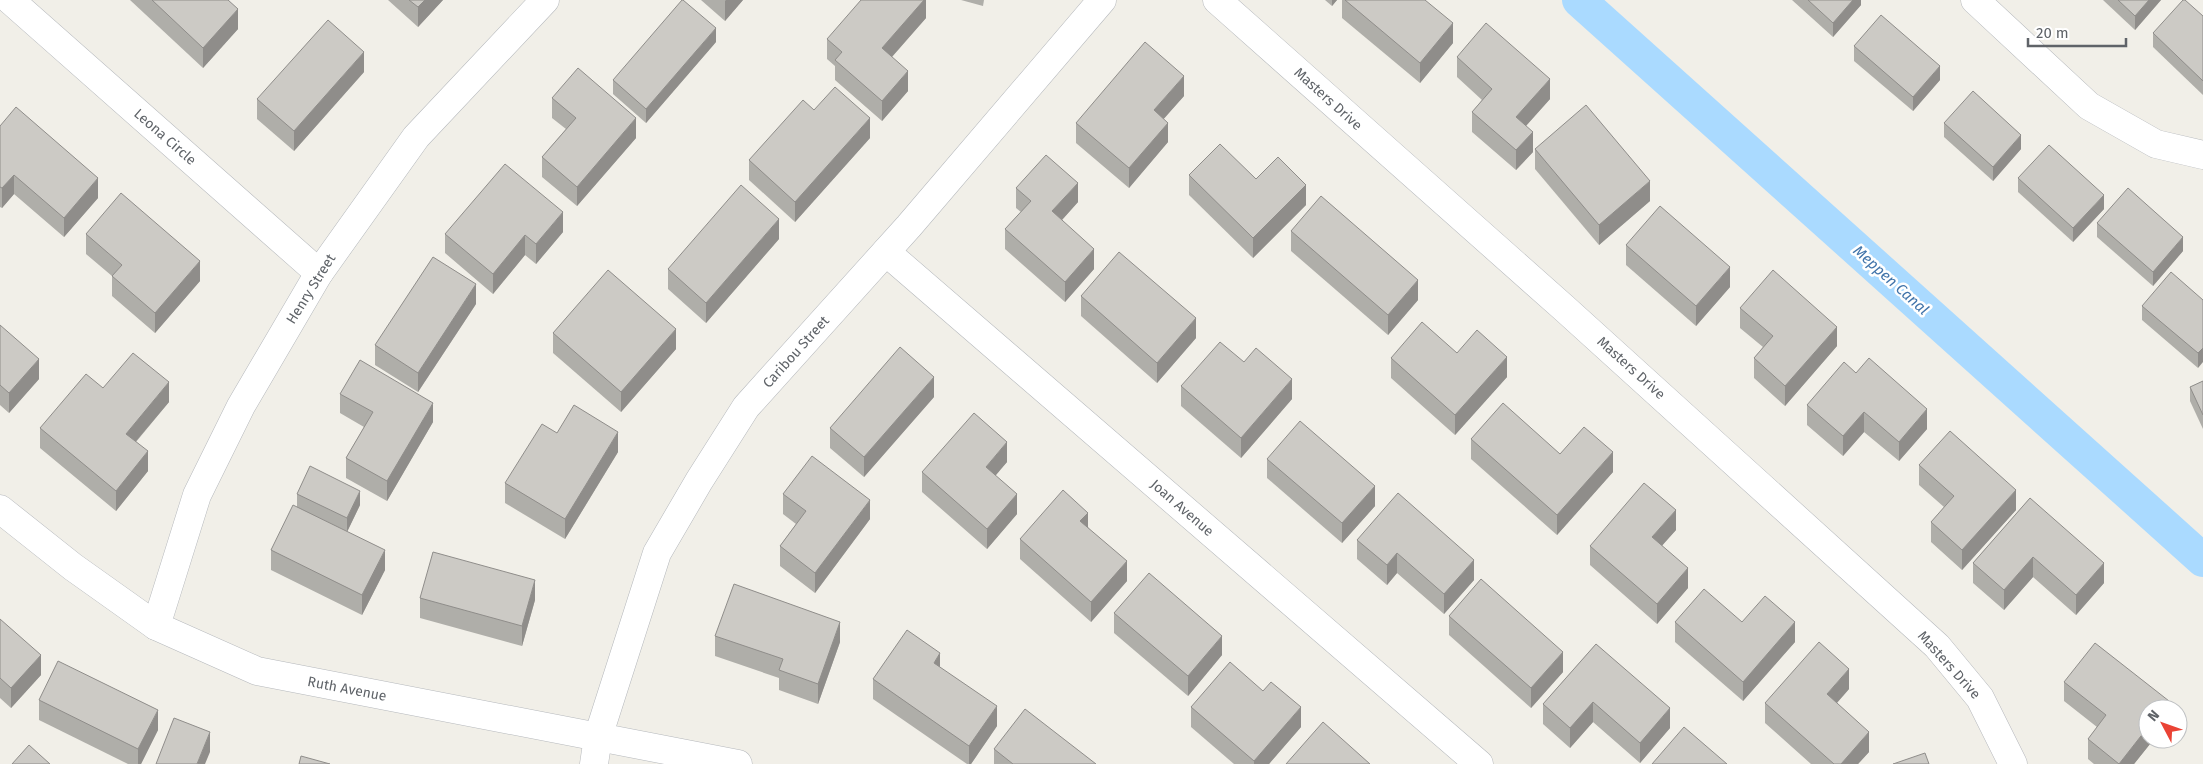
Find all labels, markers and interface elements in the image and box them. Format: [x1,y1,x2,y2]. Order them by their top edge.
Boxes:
scale bar [2028,15,2126,47]
text: 20 m [2036,24,2069,42]
street label: Masters Drive [1290,64,1366,134]
street label: Leona Circle [130,105,200,169]
water label: Meppen Canal [1850,241,1932,319]
street label: Henry Street [283,250,340,327]
street label: Caribou Street [759,312,833,392]
street label: Masters Drive [1593,333,1669,403]
street label: Joan Avenue [1147,476,1217,540]
street label: Masters Drive [1914,627,1984,703]
street label: Ruth Avenue [306,673,388,705]
north arrow [2138,699,2188,749]
text: N [2144,707,2163,725]

